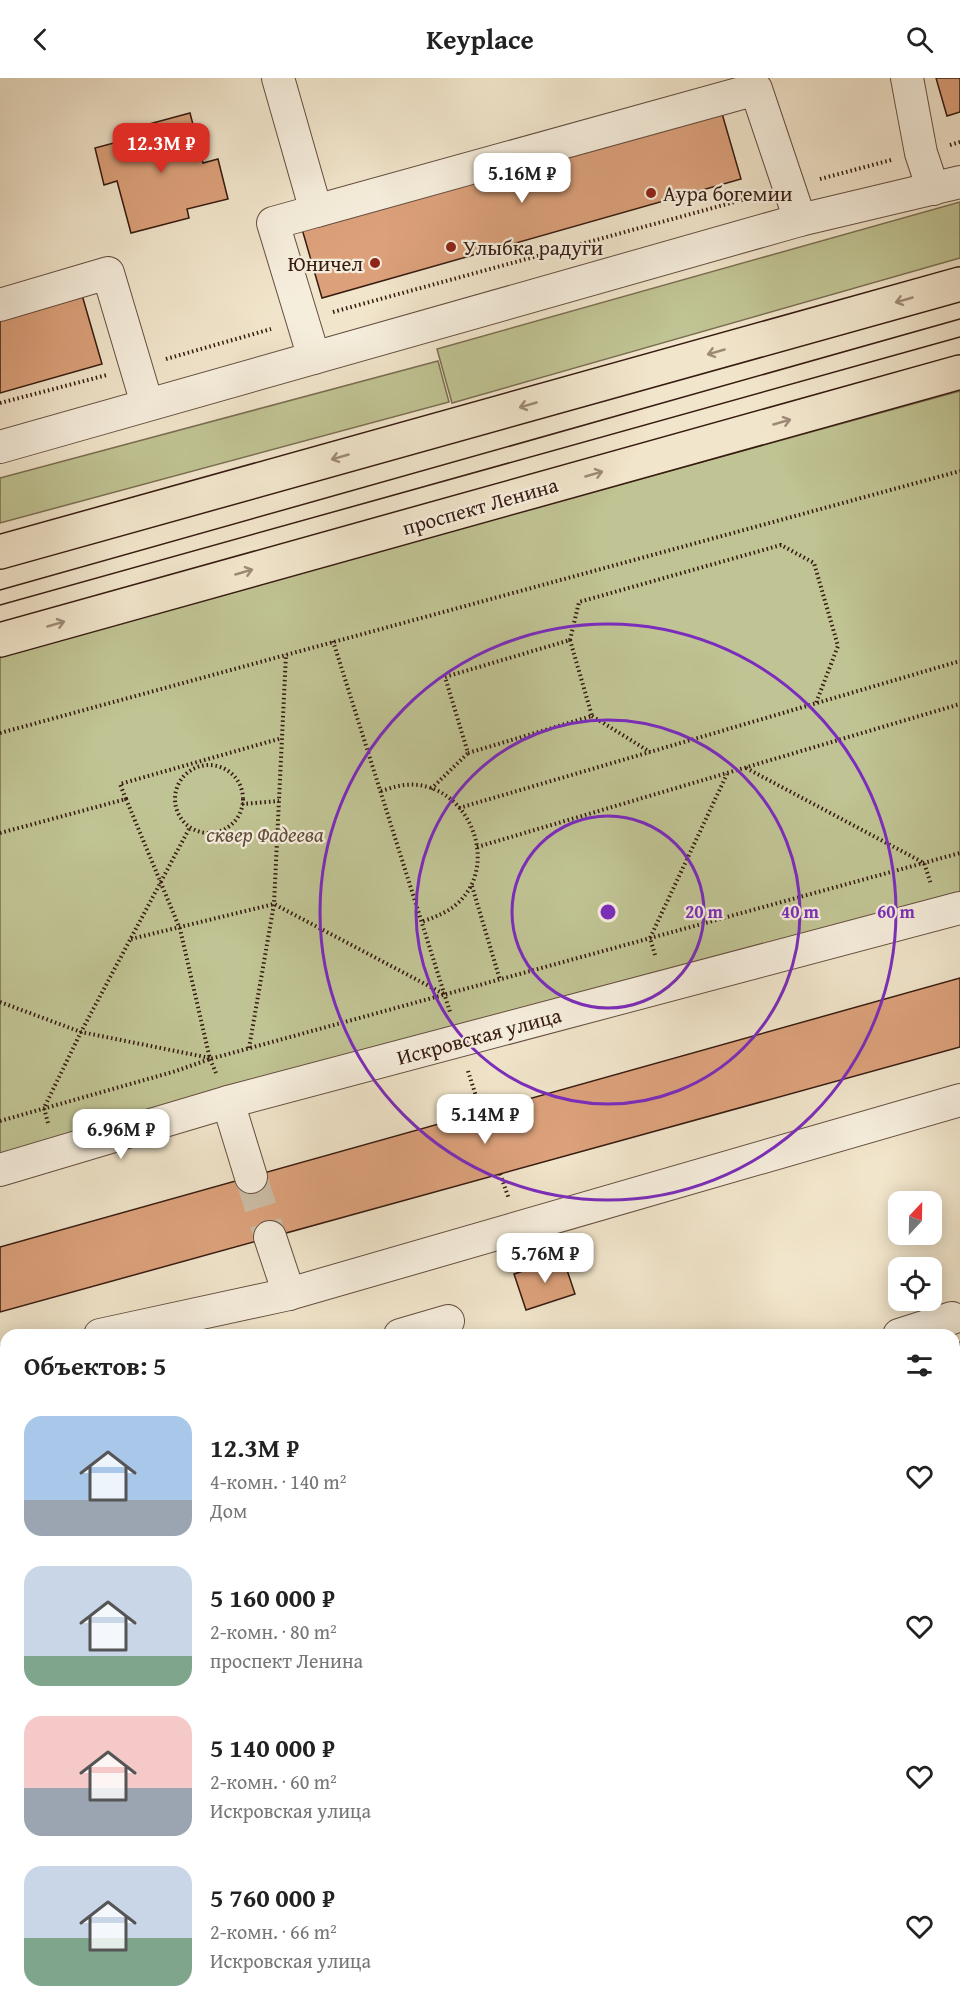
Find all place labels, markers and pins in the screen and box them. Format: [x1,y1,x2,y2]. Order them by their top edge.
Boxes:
pin: 12.3M ₽ [106,123,216,174]
pin: 5.16M ₽ [467,153,577,204]
place label: Аура богемии [663,178,793,209]
marker: Аура богемии [644,186,658,200]
place label: Улыбка радуги [463,232,603,263]
marker: Улыбка радуги [444,240,458,254]
place label: Юничел [288,248,363,279]
marker: Юничел [368,256,382,270]
centre of rings [598,902,618,922]
pin: 5.14M ₽ [430,1094,540,1145]
pin: 6.96M ₽ [66,1109,176,1160]
pin: 5.76M ₽ [490,1233,600,1284]

